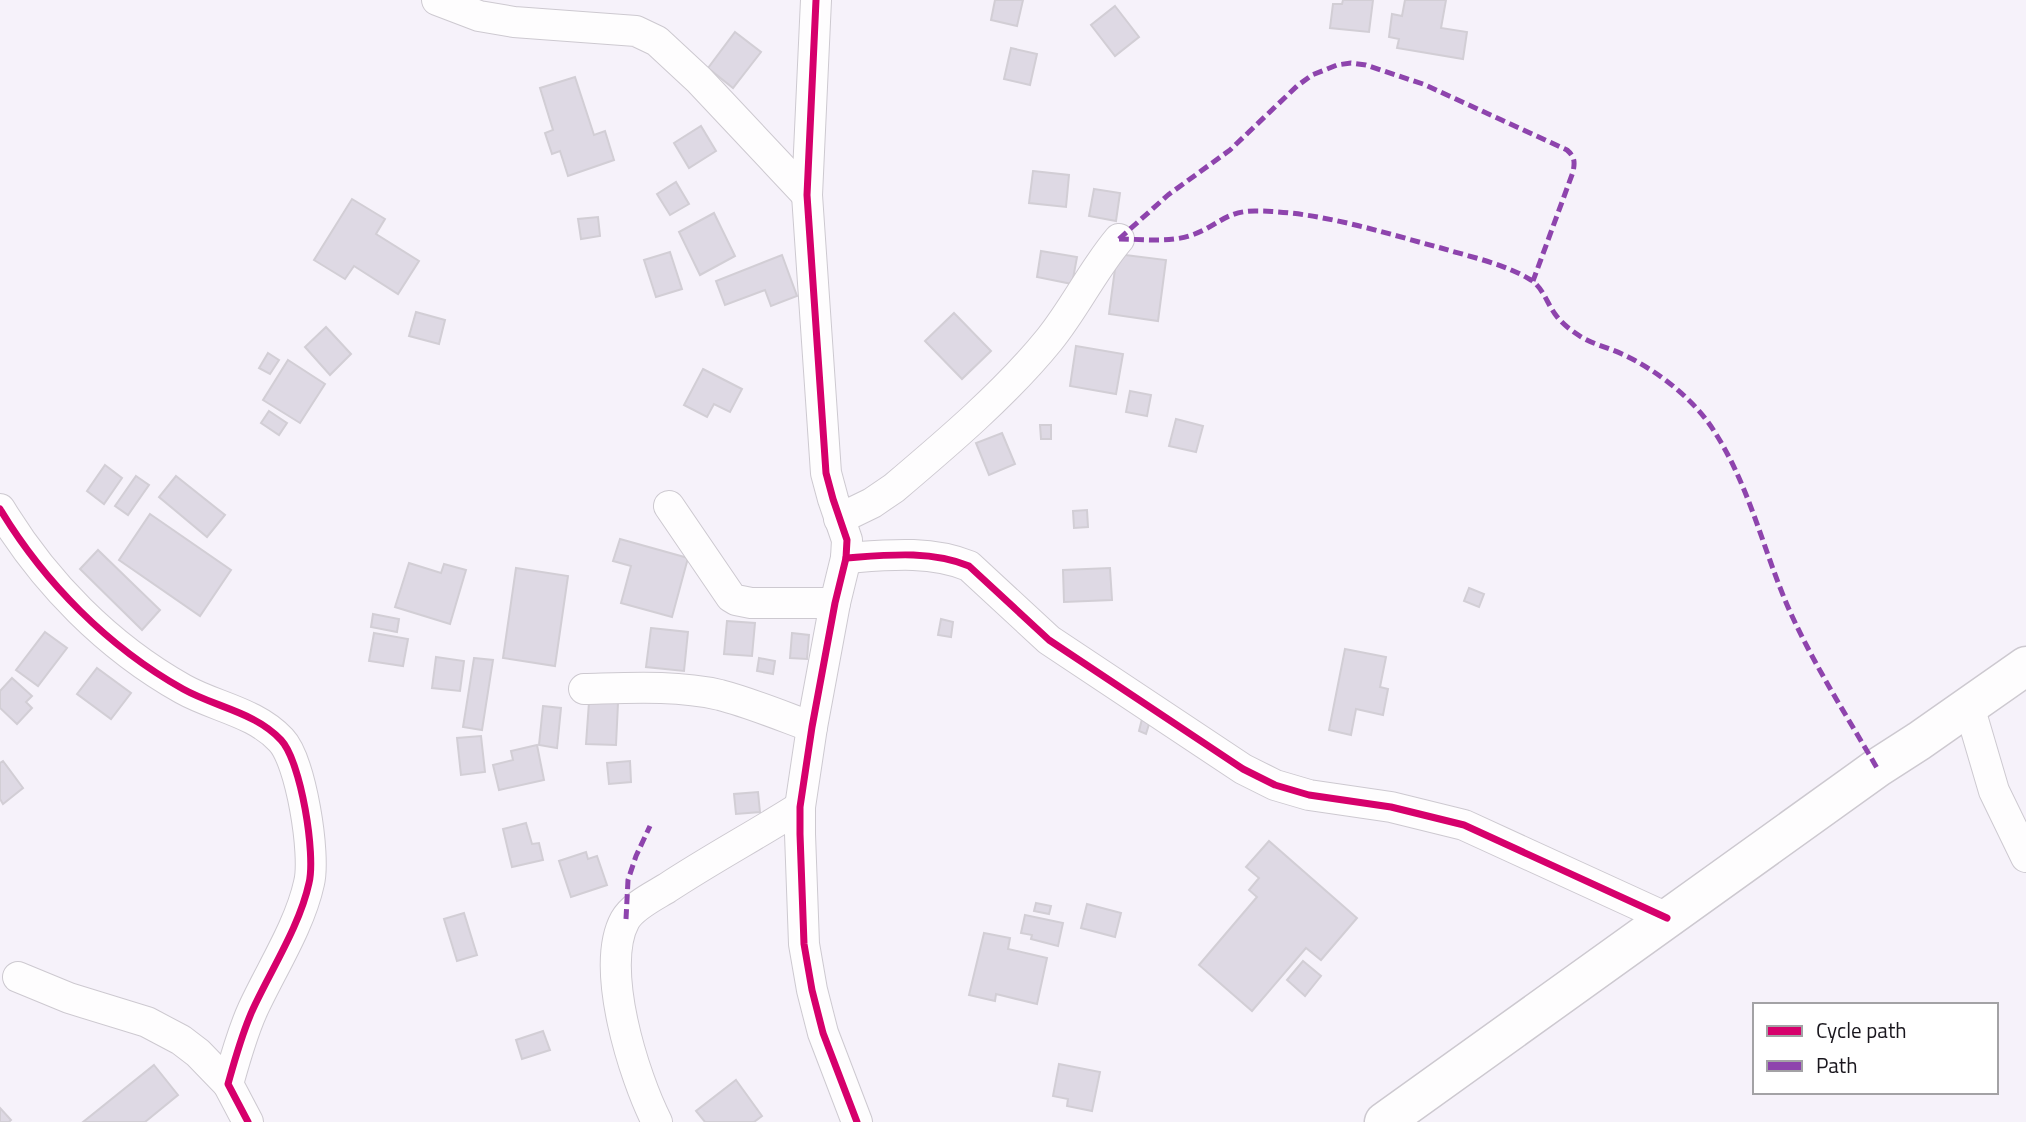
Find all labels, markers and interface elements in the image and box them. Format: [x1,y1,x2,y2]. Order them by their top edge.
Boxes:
legend [1753,1003,1998,1094]
text: Cycle path [1816,1014,1907,1046]
text: Path [1816,1049,1858,1081]

